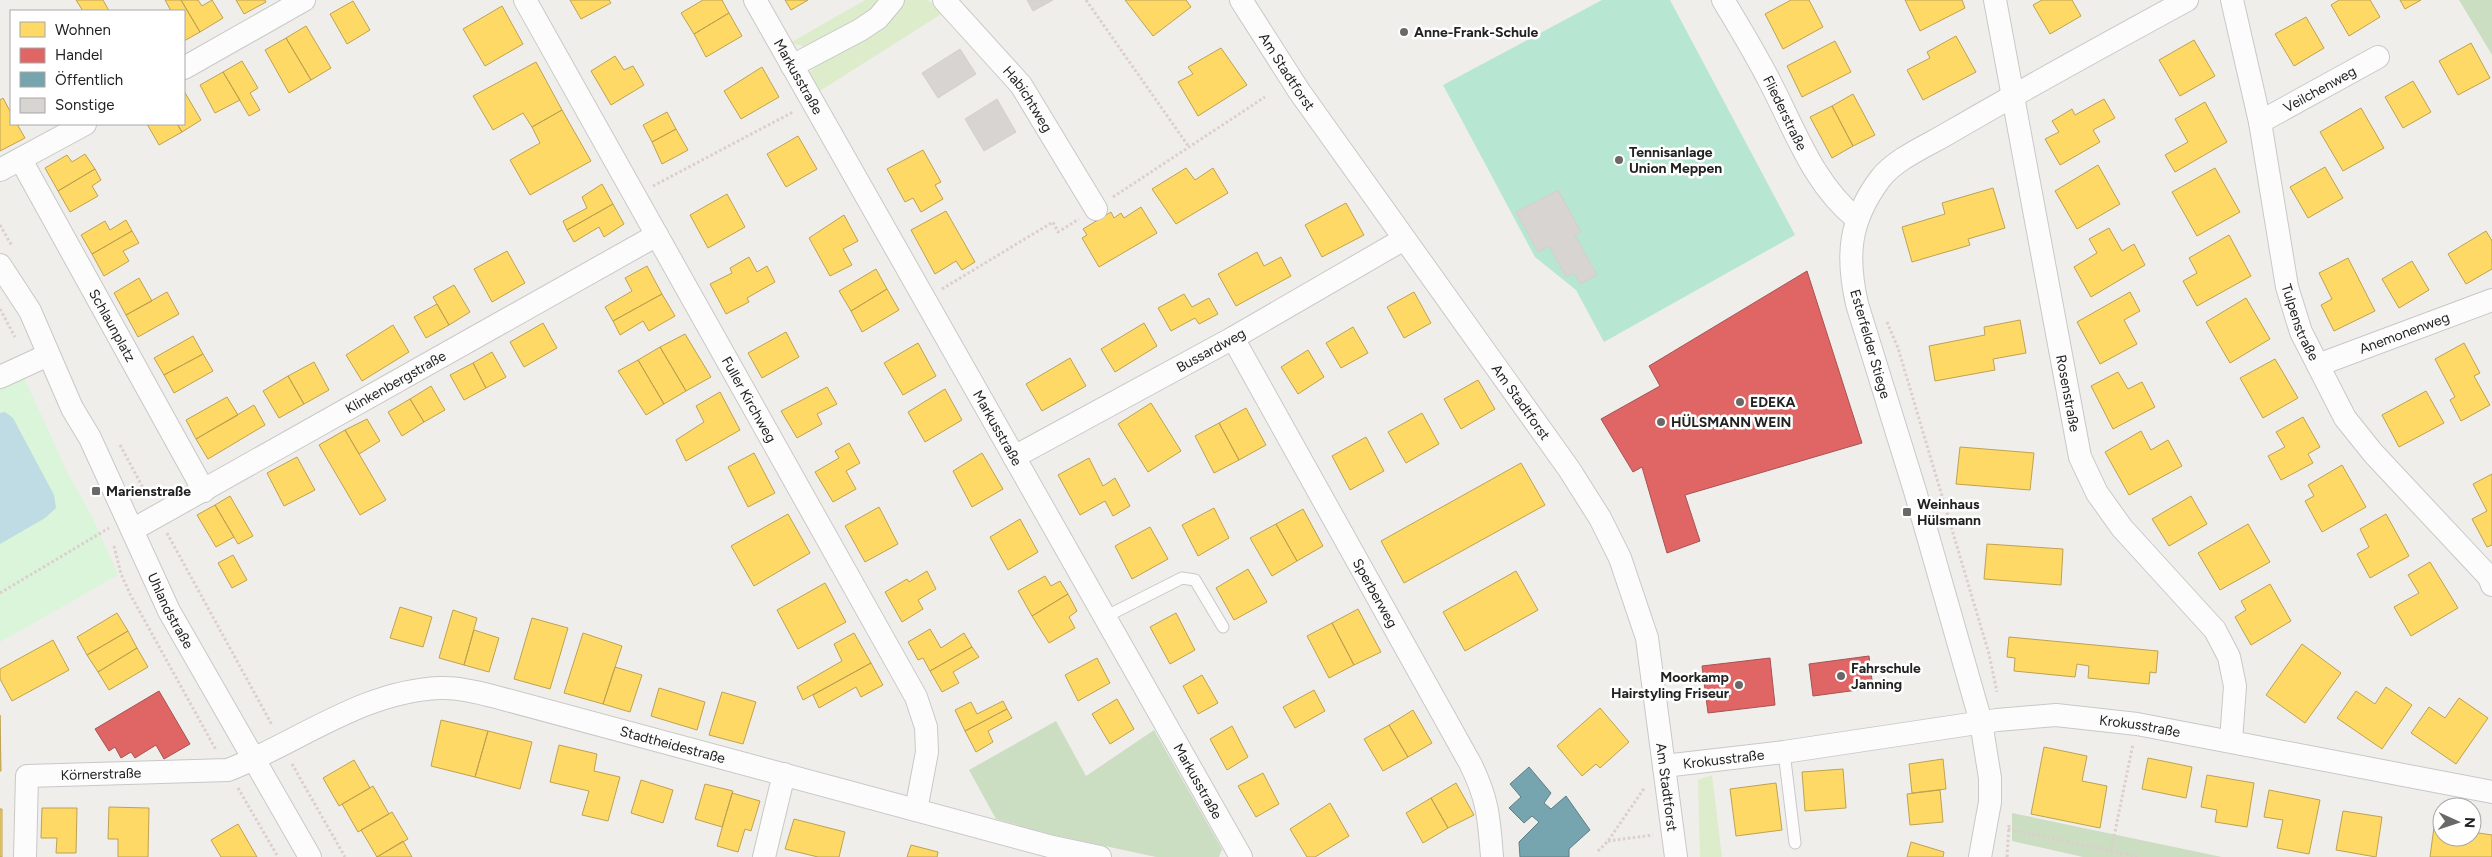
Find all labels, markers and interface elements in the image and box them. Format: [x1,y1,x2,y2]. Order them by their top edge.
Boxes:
legend [10,10,185,125]
text: Wohnen [55,21,111,39]
place label: Anne-Frank-Schule [1414,24,1538,41]
marker: Anne-Frank-Schule [1398,26,1410,38]
street label: Am Stadtforst [1256,29,1319,114]
street label: Markusstraße [770,36,827,118]
text: Handel [55,46,103,64]
street label: Habichtweg [999,62,1056,135]
street label: Veilchenweg [2280,62,2359,116]
text: Öffentlich [55,71,123,89]
street label: Fliederstraße [1760,72,1811,154]
text: Sonstige [55,96,114,114]
place label: Tennisanlage Union Meppen [1629,144,1722,177]
marker: Tennisanlage Union Meppen [1613,154,1625,166]
street label: Tulpenstraße [2278,282,2323,364]
street label: Schlaunplatz [86,286,139,365]
street label: Esterfelder Stiege [1846,287,1894,401]
street label: Anemonenweg [2357,308,2452,357]
street label: Bussardweg [1173,324,1248,376]
street label: Klinkenbergstraße [342,347,449,417]
street label: Fuller Kirchweg [718,353,780,445]
street label: Rosenstraße [2053,353,2084,434]
street label: Am Stadtforst [1488,361,1554,443]
street label: Markusstraße [970,387,1026,469]
place label: EDEKA [1750,394,1796,411]
marker: EDEKA [1734,396,1746,408]
place label: HÜLSMANN WEIN [1671,414,1791,431]
marker: HÜLSMANN WEIN [1655,416,1667,428]
place label: Marienstraße [106,483,191,500]
marker: Marienstraße [90,485,102,497]
place label: Weinhaus Hülsmann [1917,496,1981,529]
marker: Weinhaus Hülsmann [1901,506,1913,518]
street label: Sperberweg [1349,555,1401,631]
street label: Uhlandstraße [144,570,197,652]
place label: Fahrschule Janning [1851,660,1921,693]
place label: Moorkamp Hairstyling Friseur [1611,669,1730,702]
marker: Fahrschule Janning [1835,670,1847,682]
marker: Moorkamp Hairstyling Friseur [1733,679,1745,691]
street label: Krokusstraße [2098,711,2182,741]
street label: Stadtheidestraße [618,722,728,767]
street label: Markusstraße [1170,740,1226,822]
street label: Am Stadtforst [1652,742,1681,832]
street label: Krokusstraße [1682,746,1766,772]
street label: Körnerstraße [60,764,142,783]
north arrow [2432,797,2482,847]
text: N [2461,817,2478,829]

